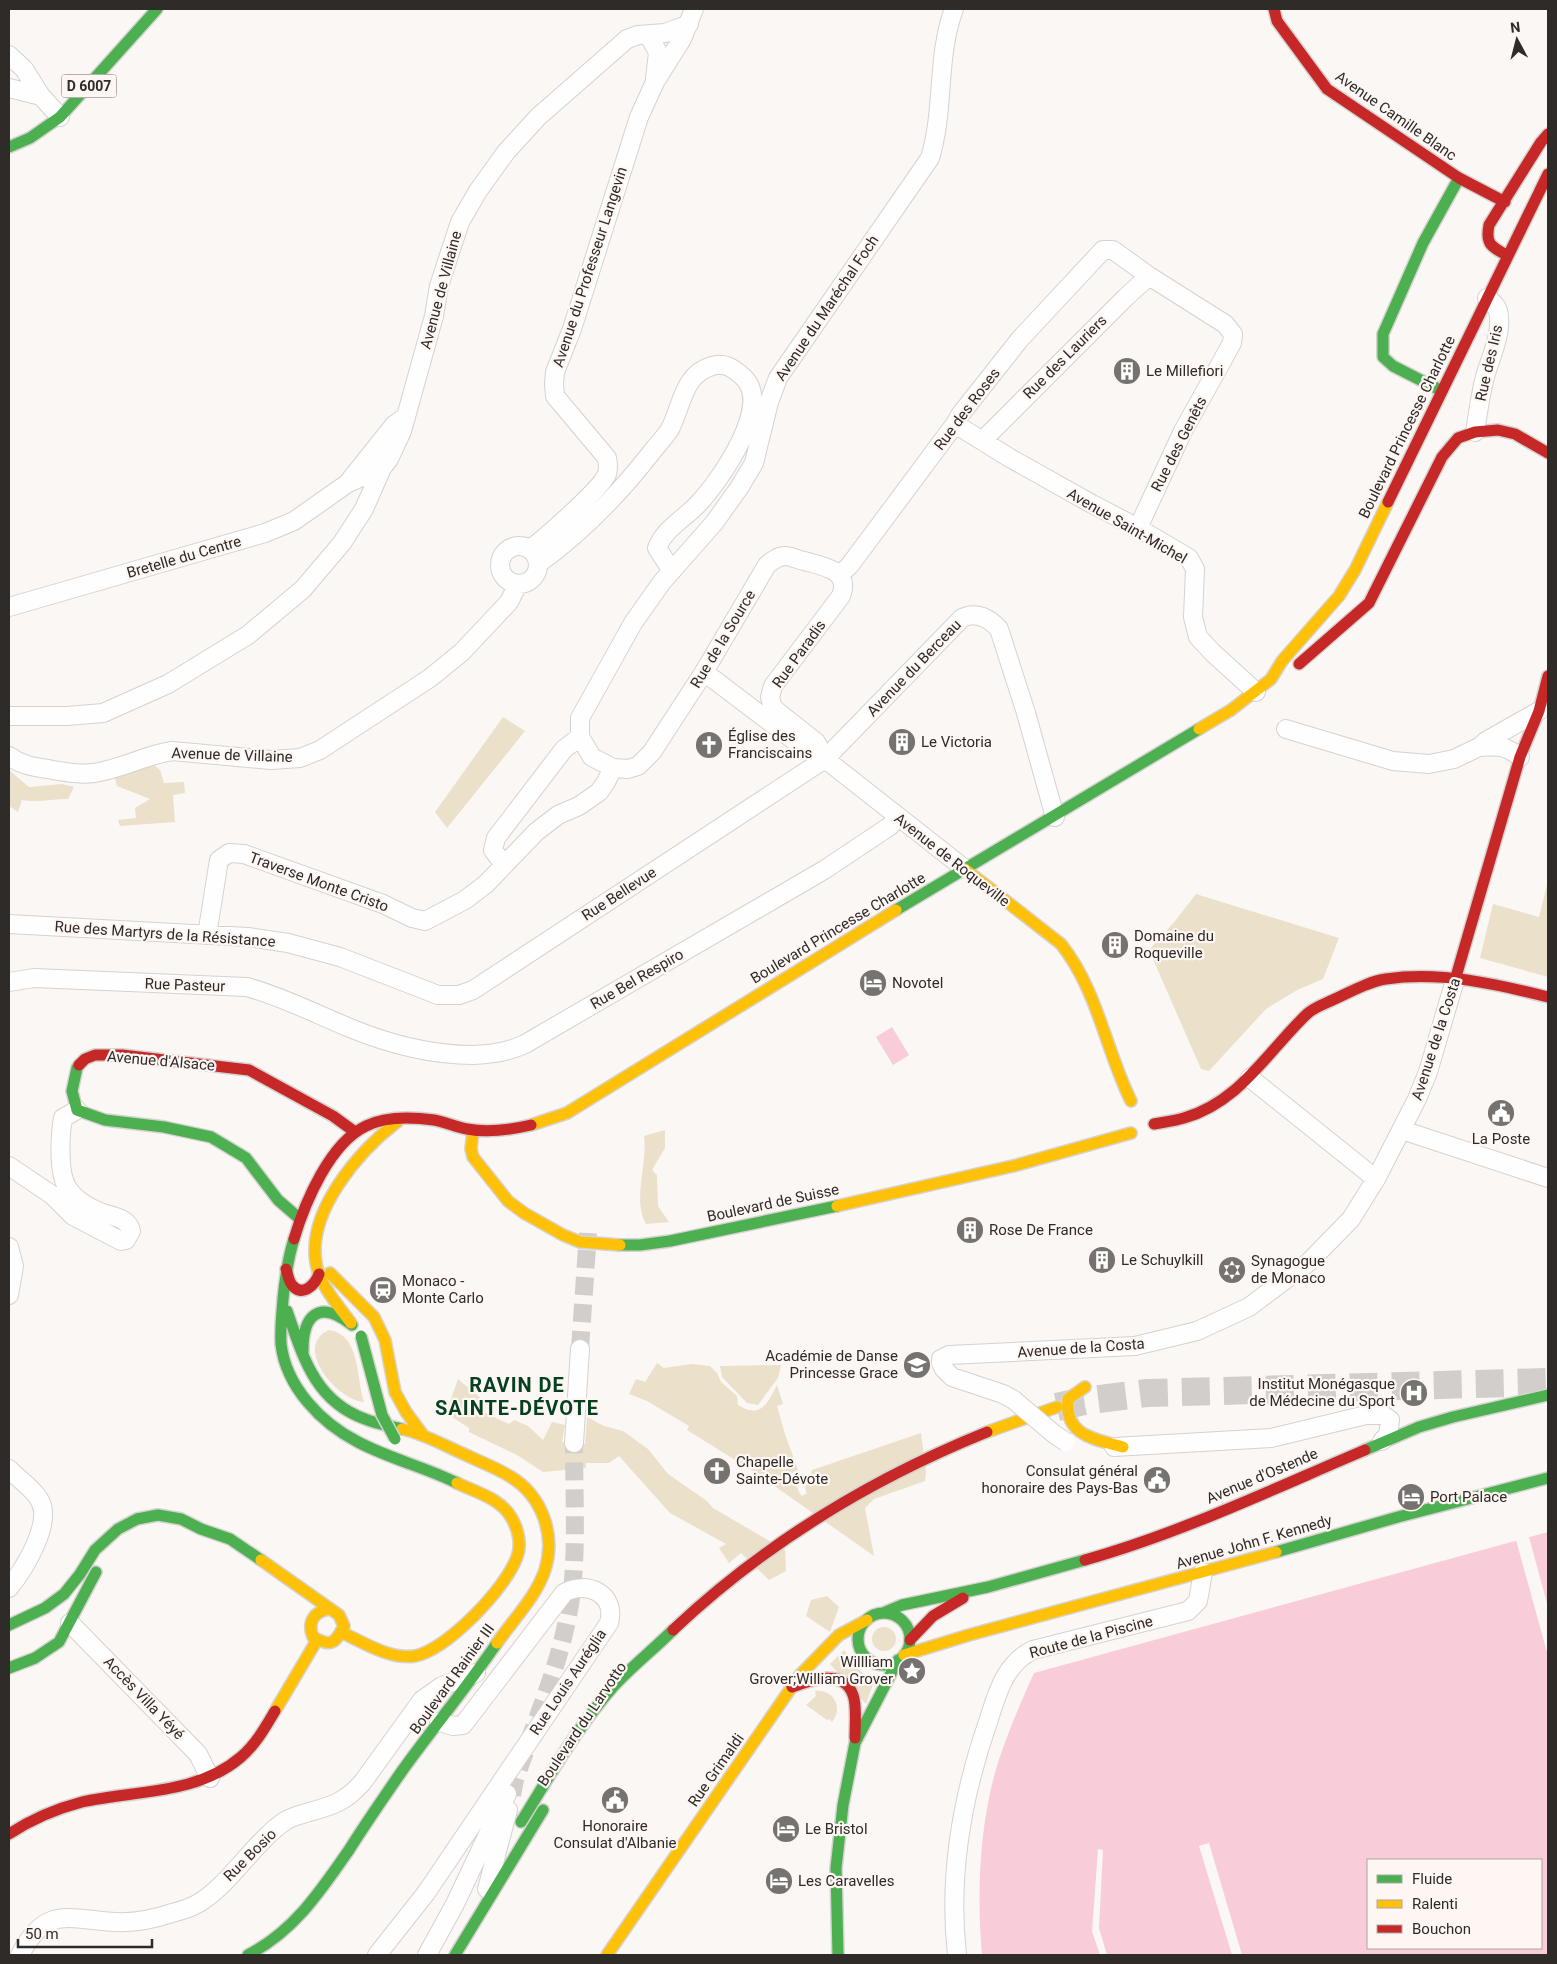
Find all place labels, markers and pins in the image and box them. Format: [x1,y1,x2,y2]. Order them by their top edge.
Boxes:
building icon: Le Millefiori [1112,356,1142,386]
place label: Le Millefiori [1146,362,1223,380]
place label: Église des Franciscains [728,727,812,762]
building icon: Le Victoria [887,727,917,757]
church icon: Église des Franciscains [694,730,724,760]
place label: Le Victoria [921,733,992,751]
place label: Domaine du Roqueville [1134,927,1214,962]
building icon: Domaine du Roqueville [1100,930,1130,960]
hotel icon: Novotel [858,968,888,998]
place label: Novotel [892,974,943,992]
public building icon: La Poste [1486,1098,1516,1128]
place label: La Poste [1472,1130,1530,1148]
building icon: Rose De France [955,1215,985,1245]
place label: Rose De France [989,1221,1093,1239]
building icon: Le Schuylkill [1087,1245,1117,1275]
place label: Le Schuylkill [1121,1251,1203,1269]
place label: Synagogue de Monaco [1251,1252,1326,1287]
synagogue icon: Synagogue de Monaco [1217,1255,1247,1285]
place label: Monaco - Monte Carlo [402,1272,484,1307]
station icon: Monaco - Monte Carlo [368,1275,398,1305]
place label: Académie de Danse Princesse Grace [765,1347,898,1382]
school or university icon: Académie de Danse Princesse Grace [902,1350,932,1380]
place label: Institut Monégasque de Médecine du Sport [1249,1375,1395,1410]
hospital icon: Institut Monégasque de Médecine du Sport [1399,1378,1429,1408]
place label: Chapelle Sainte-Dévote [736,1453,828,1488]
church icon: Chapelle Sainte-Dévote [702,1456,732,1486]
place label: Consulat général honoraire des Pays-Bas [982,1462,1138,1497]
public building icon: Consulat général honoraire des Pays-Bas [1142,1465,1172,1495]
hotel icon: Port Palace [1396,1482,1426,1512]
place label: Port Palace [1430,1488,1507,1506]
place label: Willliam Grover;William Grover [749,1653,893,1688]
place icon: Willliam Grover;William Grover [897,1656,927,1686]
public building icon: Honoraire Consulat d'Albanie [600,1785,630,1815]
hotel icon: Le Bristol [771,1814,801,1844]
place label: Honoraire Consulat d'Albanie [553,1817,677,1852]
place label: Le Bristol [805,1820,868,1838]
hotel icon: Les Caravelles [764,1866,794,1896]
place label: Les Caravelles [798,1872,894,1890]

